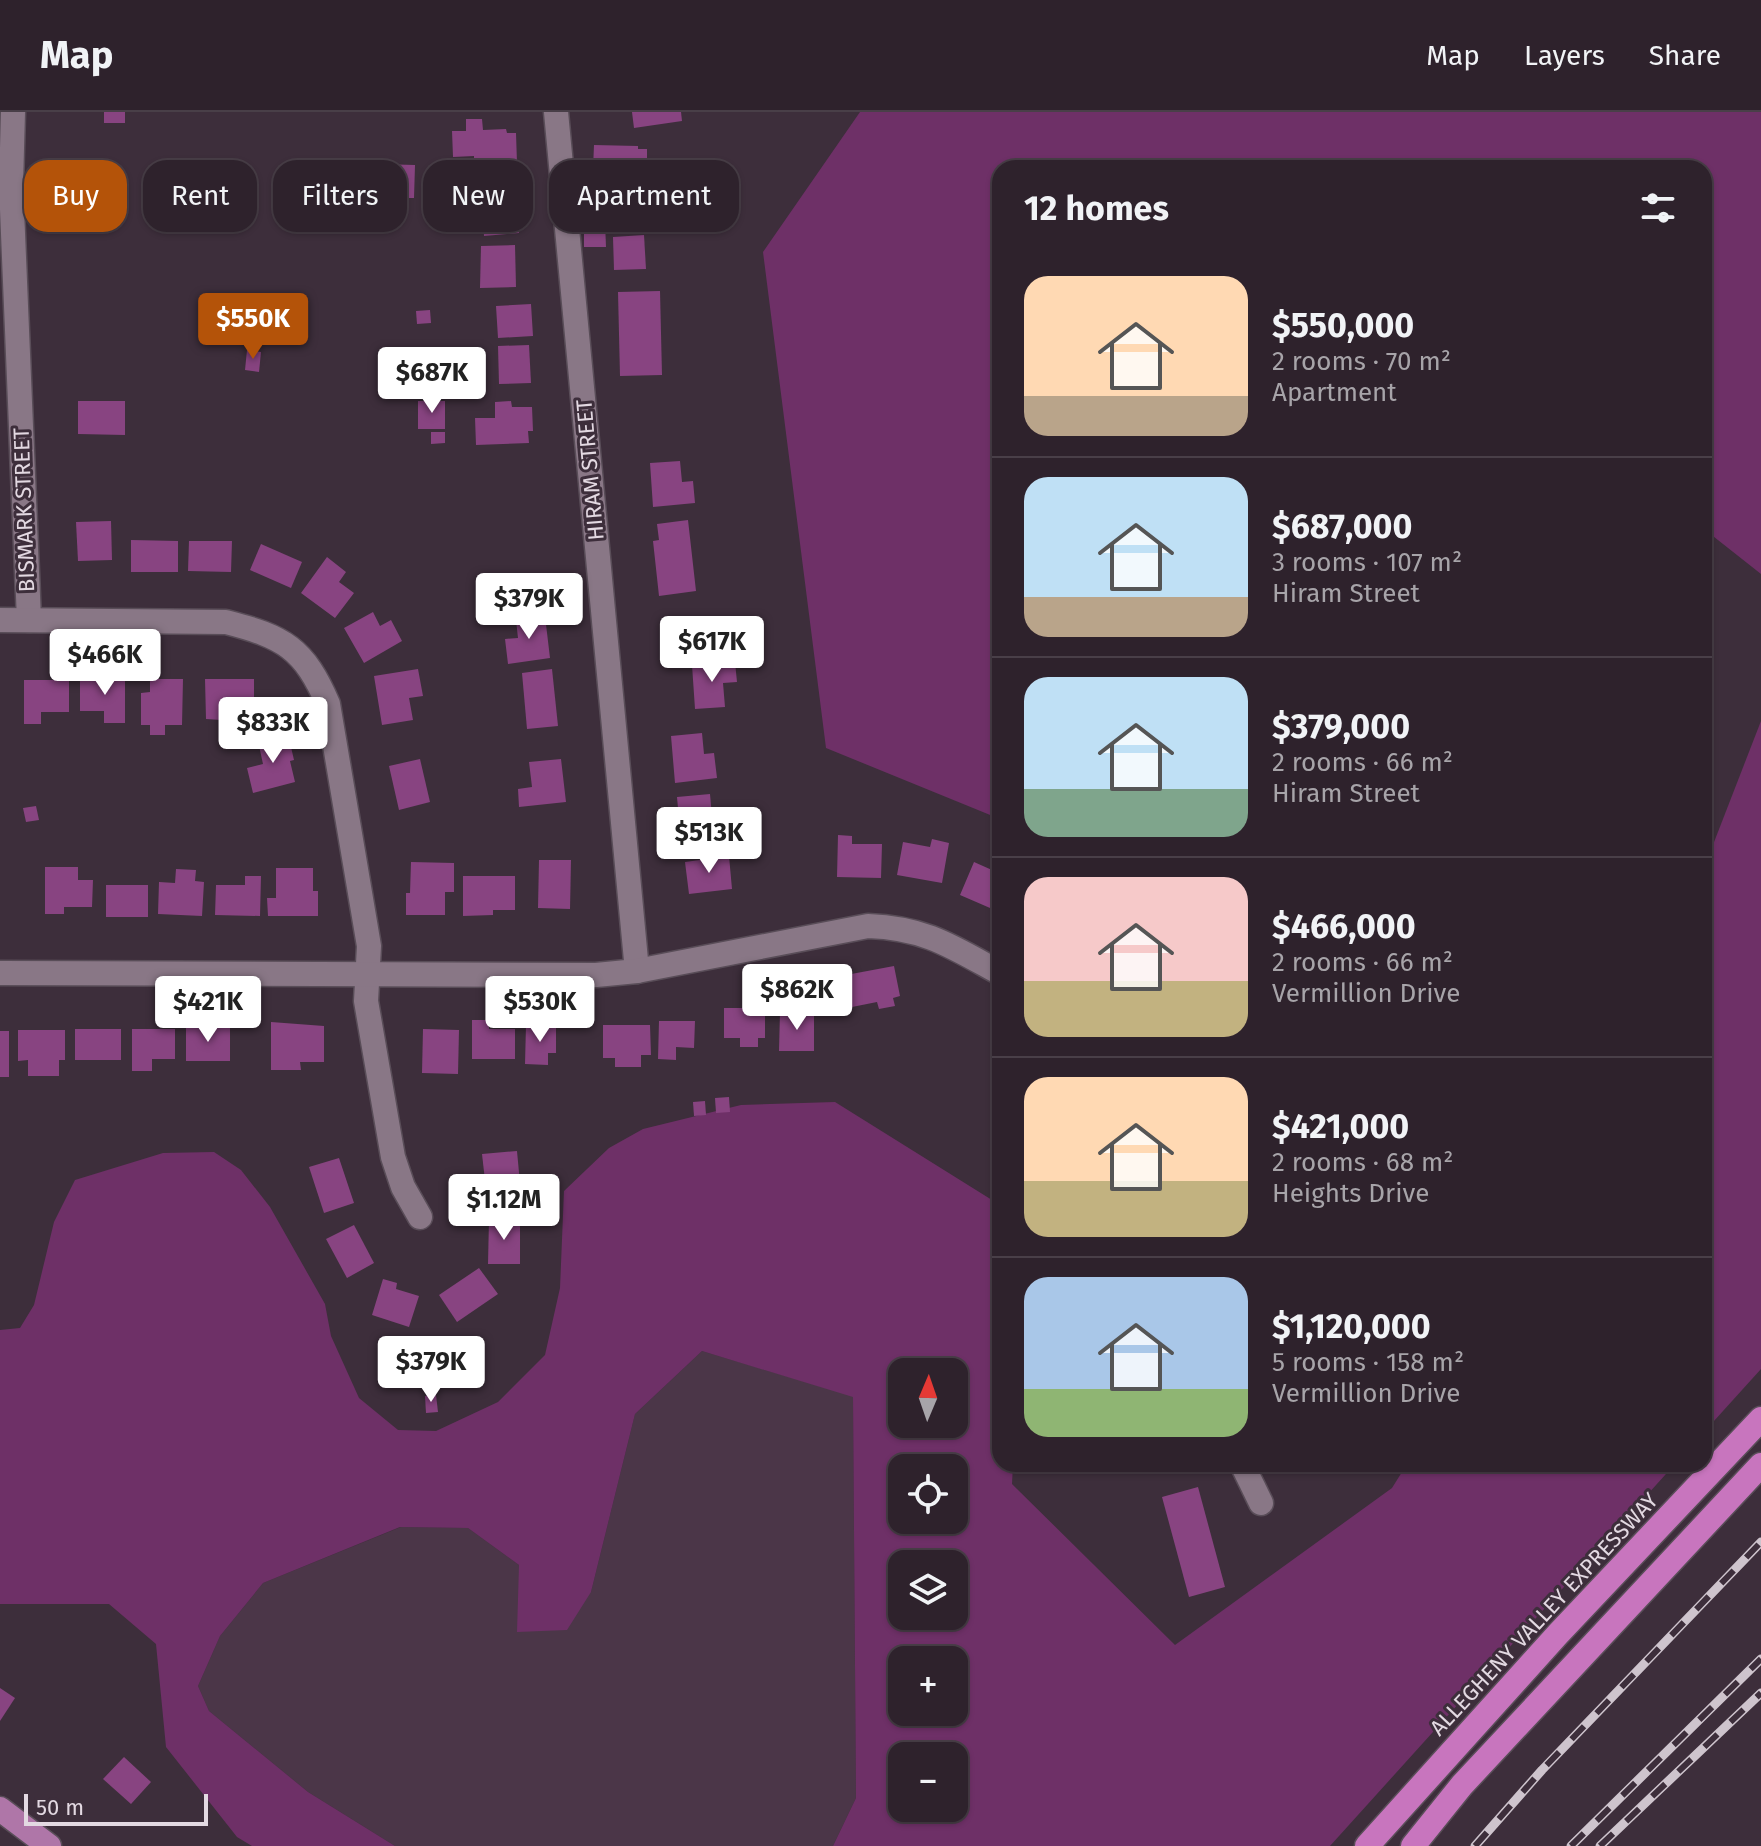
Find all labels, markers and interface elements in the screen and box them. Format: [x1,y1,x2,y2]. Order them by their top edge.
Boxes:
text: Map [40,32,113,78]
text: Map [1426,39,1480,72]
text: Layers [1524,39,1605,72]
text: Share [1649,39,1721,72]
chip: Buy [24,160,127,232]
chip: Rent [143,160,257,232]
chip: Filters [273,160,407,232]
chip: New [423,160,533,232]
chip: Apartment [549,160,739,232]
icon: filters [1636,186,1680,230]
text: 12 homes [1024,188,1169,229]
pin: $550K [197,293,309,361]
text: $550K [216,303,290,334]
text: $550,000 [1272,305,1414,346]
icon: home [1088,308,1184,404]
text: 2 rooms · 70 m² [1272,346,1451,377]
pin: $687K [376,347,488,415]
text: $687K [396,357,468,388]
text: Apartment [1272,377,1397,408]
street label: HIRAM STREET [570,398,610,542]
street label: BISMARK STREET [8,427,40,593]
text: $687,000 [1272,506,1412,547]
icon: home [1088,509,1184,605]
text: 3 rooms · 107 m² [1272,547,1462,578]
pin: $379K [473,573,585,641]
text: Hiram Street [1272,578,1420,609]
text: $379K [494,583,564,614]
pin: $617K [656,616,768,684]
text: $617K [678,626,746,657]
pin: $466K [49,629,161,697]
text: $466K [68,639,142,670]
pin: $833K [217,697,329,765]
text: $379,000 [1272,706,1410,747]
text: $833K [237,707,309,738]
icon: home [1088,709,1184,805]
text: 2 rooms · 66 m² [1272,747,1453,778]
text: Hiram Street [1272,778,1420,809]
pin: $513K [653,807,765,875]
text: $513K [675,817,743,848]
text: $466,000 [1272,906,1416,947]
icon: home [1088,909,1184,1005]
text: 2 rooms · 66 m² [1272,947,1453,978]
pin: $862K [741,964,853,1032]
text: $862K [760,974,834,1005]
pin: $421K [152,976,264,1044]
pin: $530K [484,976,596,1044]
text: Vermillion Drive [1272,978,1460,1009]
text: $421K [173,986,243,1017]
text: $530K [503,986,577,1017]
text: $421,000 [1272,1106,1409,1147]
icon: home [1088,1109,1184,1205]
text: 2 rooms · 68 m² [1272,1147,1453,1178]
pin: $1.12M [439,1174,569,1242]
text: Heights Drive [1272,1178,1429,1209]
text: $1.12M [467,1184,541,1215]
text: $1,120,000 [1272,1306,1431,1347]
icon: home [1088,1309,1184,1405]
pin: $379K [375,1336,487,1404]
text: $379K [396,1346,466,1377]
text: 5 rooms · 158 m² [1272,1347,1464,1378]
north arrow [888,1358,968,1438]
map controls [888,1358,968,1822]
text: Vermillion Drive [1272,1378,1460,1409]
button: locate [888,1454,968,1534]
street label: ALLEGHENY VALLEY EXPRESSWAY [1424,1487,1664,1741]
button: layers [888,1550,968,1630]
button: + [888,1646,968,1726]
button: − [888,1742,968,1822]
scale bar [24,1790,208,1826]
text: 50 m [36,1794,84,1821]

